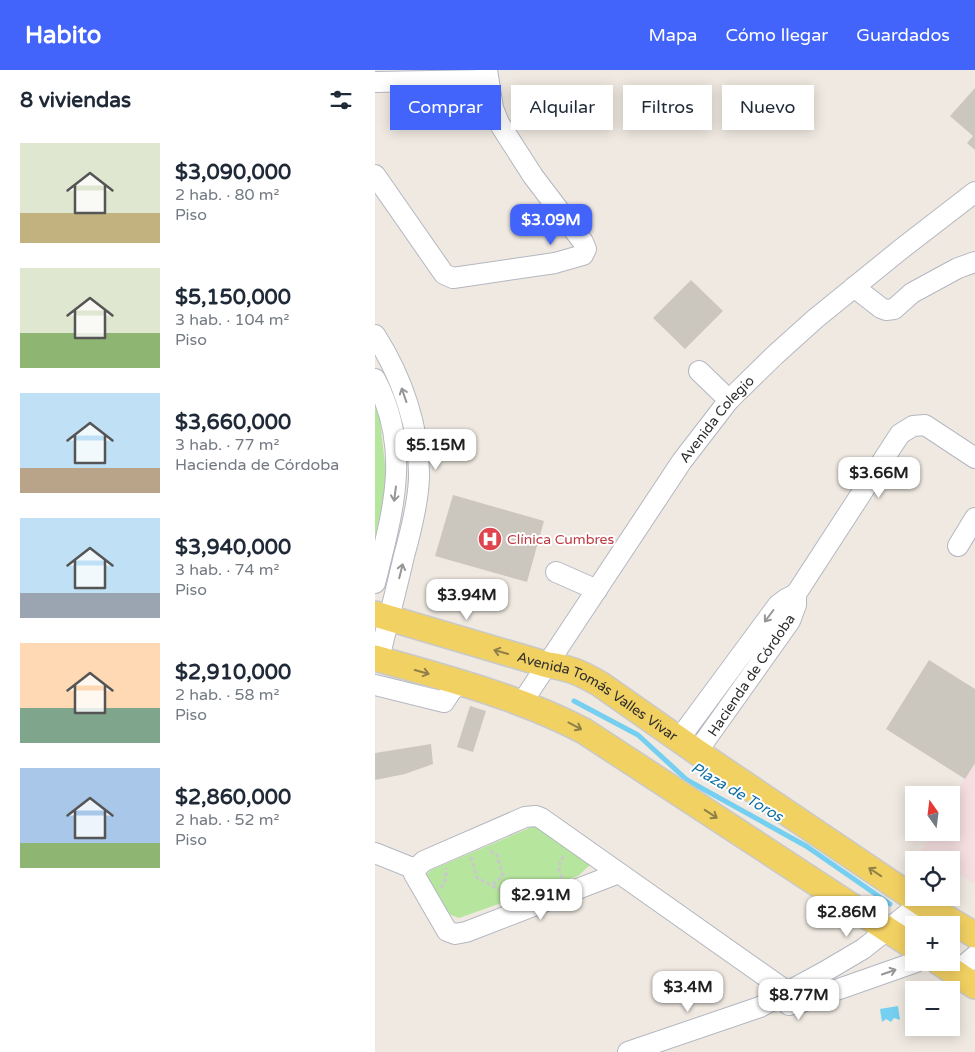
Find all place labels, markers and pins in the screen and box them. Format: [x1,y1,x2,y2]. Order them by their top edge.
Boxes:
pin: $3.09M [510,204,592,246]
pin: $5.15M [395,428,477,471]
pin: $3.66M [838,456,920,499]
hospital icon: Clínica Cumbres [477,526,503,552]
place label: Clínica Cumbres [507,531,615,548]
pin: $3.94M [426,578,508,621]
pin: $2.91M [500,878,582,921]
pin: $2.86M [806,896,888,938]
pin: $3.4M [653,970,723,1013]
pin: $8.77M [758,978,840,1021]

